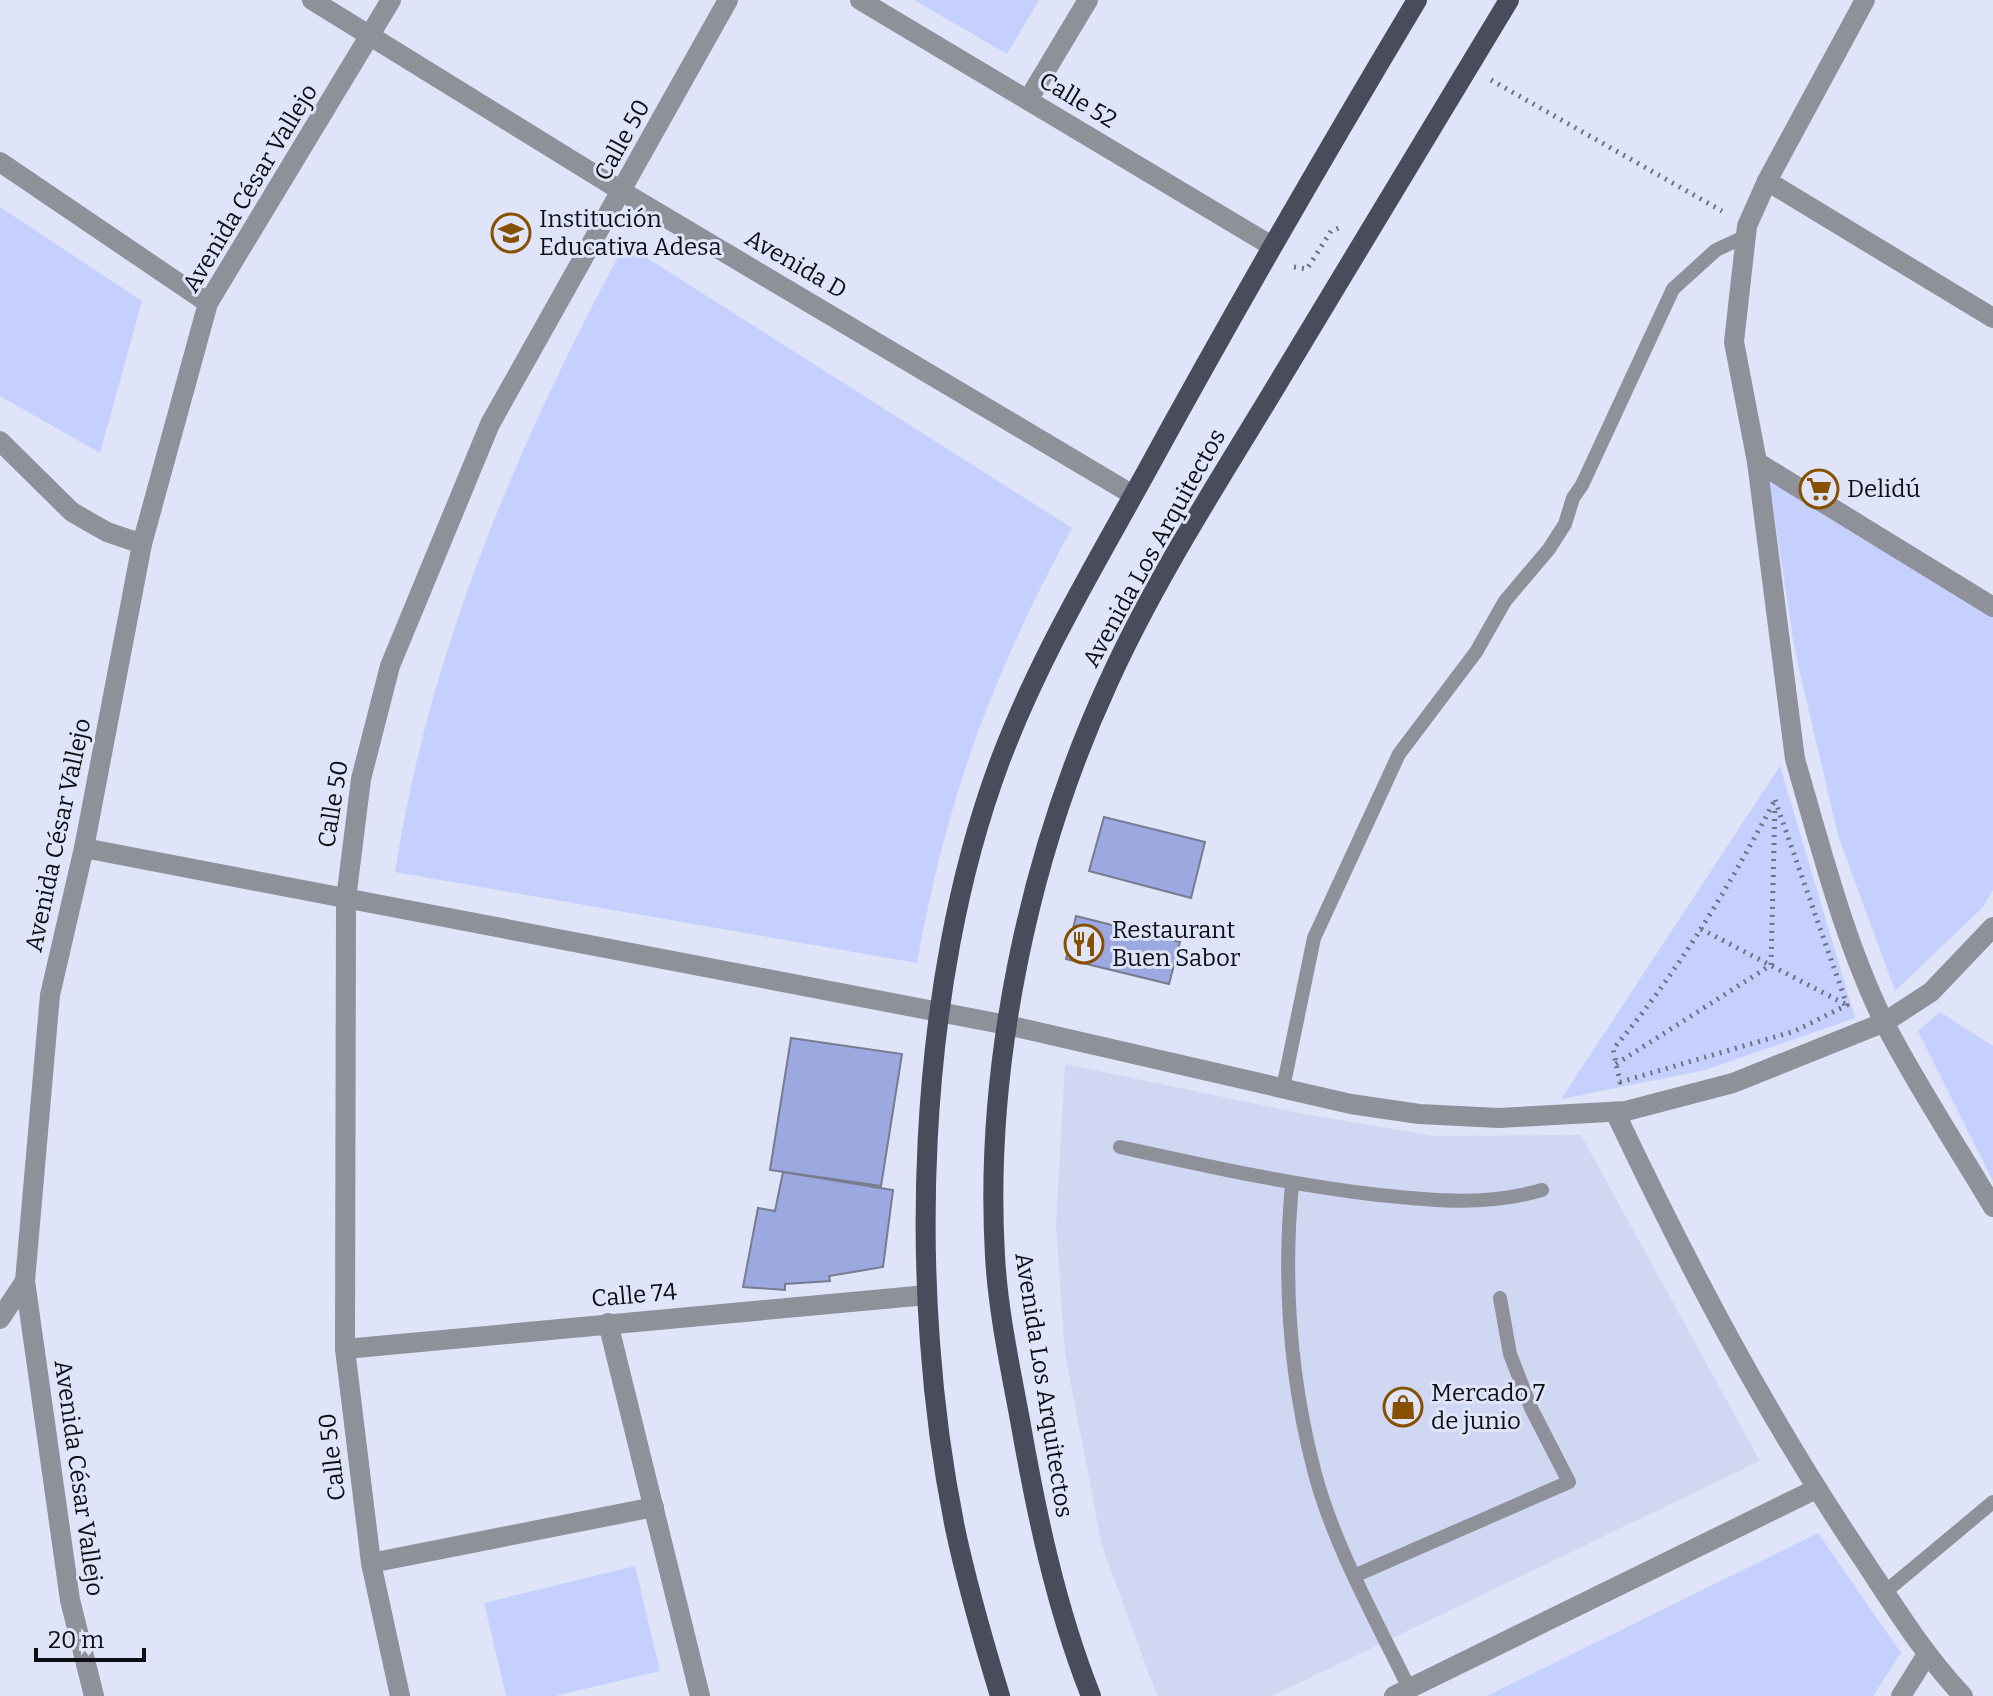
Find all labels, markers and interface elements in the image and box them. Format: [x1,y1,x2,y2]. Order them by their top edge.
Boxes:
street label: Calle 52 [1034,66,1122,134]
street label: Avenida César Vallejo [177,79,323,297]
street label: Calle 50 [588,95,656,185]
place label: Institución Educativa Adesa [539,205,722,261]
school or university icon: Institución Educativa Adesa [490,212,532,254]
street label: Avenida D [740,224,852,304]
street label: Avenida Los Arquitectos [1077,424,1231,672]
supermarket icon: Delidú [1798,468,1840,510]
place label: Delidú [1847,475,1920,503]
street label: Avenida César Vallejo [20,716,96,954]
street label: Calle 50 [312,758,354,850]
place label: Restaurant Buen Sabor [1112,916,1241,972]
restaurant icon: Restaurant Buen Sabor [1063,923,1105,965]
street label: Avenida Los Arquitectos [1009,1250,1079,1520]
street label: Calle 74 [590,1277,678,1313]
street label: Avenida César Vallejo [49,1358,109,1598]
place label: Mercado 7 de junio [1431,1379,1545,1435]
shop icon: Mercado 7 de junio [1382,1386,1424,1428]
street label: Calle 50 [313,1412,351,1502]
scale bar [36,1612,144,1662]
text: 20 m [48,1626,104,1654]

